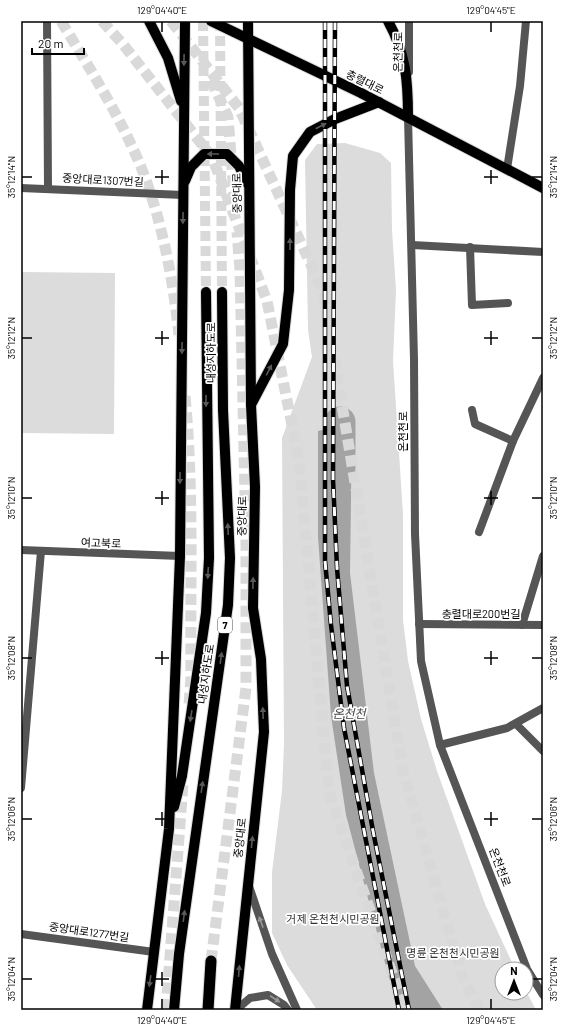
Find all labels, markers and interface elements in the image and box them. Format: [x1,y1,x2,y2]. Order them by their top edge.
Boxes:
text: 129°04'40"E [137,4,187,16]
text: 129°04'45"E [466,4,516,16]
scale bar [32,30,84,56]
street label: 온천천로 [391,32,404,72]
text: 20 m [38,36,64,50]
one-way arrow [181,54,187,67]
street label: 충렬대로 [344,67,386,96]
one-way arrow [315,123,327,129]
one-way arrow [206,151,219,157]
text: 35°12'14"N [5,156,17,198]
text: 35°12'14"N [547,156,559,198]
street label: 중앙대로1307번길 [62,171,144,188]
street label: 중앙대로 [230,173,243,213]
one-way arrow [180,212,186,225]
one-way arrow [287,237,293,250]
text: 35°12'12"N [5,317,17,359]
text: 35°12'12"N [547,317,559,359]
street label: 내성지하도로 [204,323,217,383]
one-way arrow [179,342,185,355]
one-way arrow [266,365,272,376]
one-way arrow [203,395,209,408]
street label: 온천천로 [396,412,409,452]
one-way arrow [177,472,184,484]
text: 35°12'10"N [5,477,17,519]
text: 35°12'10"N [547,477,559,519]
street label: 중앙대로 [235,496,248,536]
one-way arrow [225,523,232,535]
street label: 여고북로 [81,535,121,550]
one-way arrow [205,567,212,579]
one-way arrow [250,577,257,589]
street label: 충렬대로200번길 [441,607,521,620]
road number: 7 [218,617,232,633]
text: 35°12'08"N [5,636,17,680]
text: 35°12'08"N [547,636,559,680]
street label: 내성지하도로 [195,643,216,705]
one-way arrow [218,652,224,664]
one-way arrow [260,706,266,719]
water label: 온천천 [332,706,368,720]
one-way arrow [188,710,194,722]
one-way arrow [199,781,206,793]
text: 35°12'06"N [5,797,17,841]
text: 35°12'06"N [547,797,559,841]
street label: 중앙대로 [231,817,248,859]
one-way arrow [248,836,255,848]
street label: 온천천로 [487,846,514,888]
one-way arrow [181,910,187,922]
park label: 거제 온천천시민공원 [286,912,380,925]
one-way arrow [258,916,264,928]
street label: 중앙대로1277번길 [48,919,130,944]
park label: 명륜 온천천시민공원 [406,946,500,959]
text: 35°12'04"N [5,957,17,1001]
text: 35°12'04"N [547,957,559,1001]
north arrow [494,961,534,1001]
text: N [510,964,518,977]
one-way arrow [235,965,242,977]
one-way arrow [147,975,154,987]
one-way arrow [270,995,280,1003]
text: 129°04'40"E [137,1014,187,1026]
text: 129°04'45"E [466,1014,516,1026]

